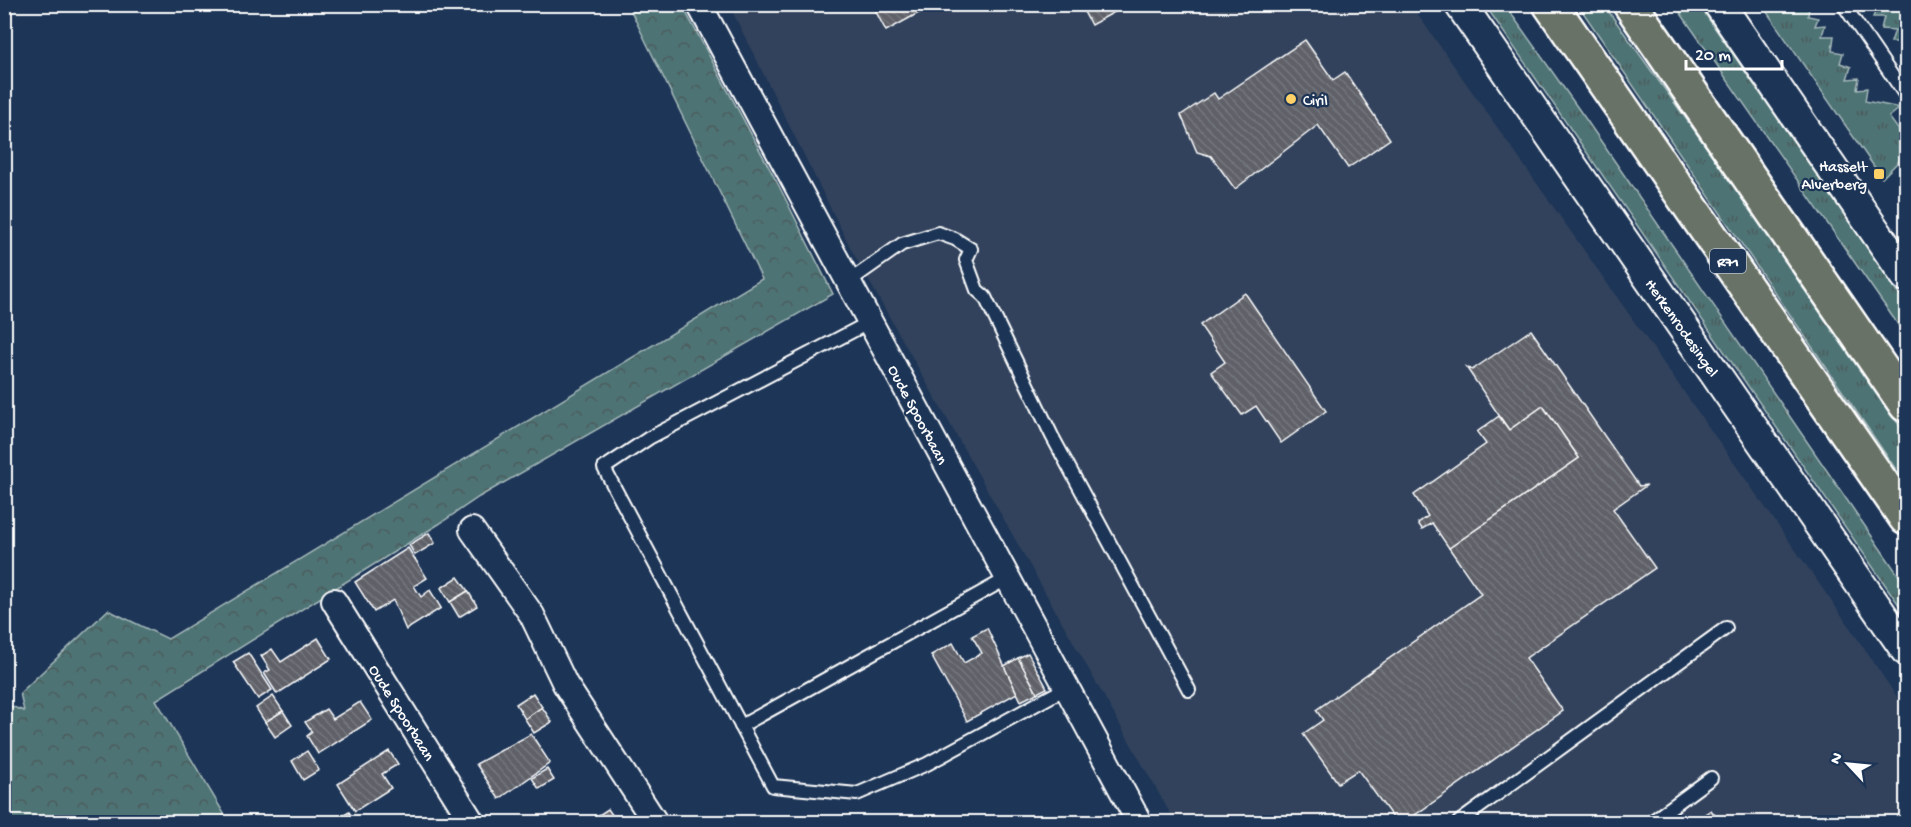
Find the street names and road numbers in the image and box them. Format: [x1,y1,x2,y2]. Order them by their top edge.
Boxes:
road number: R71 [1710,249,1746,273]
street label: Herkenrodesingel [1639,276,1721,382]
street label: Oude Spoorbaan [882,363,950,469]
street label: Oude Spoorbaan [363,662,437,766]

